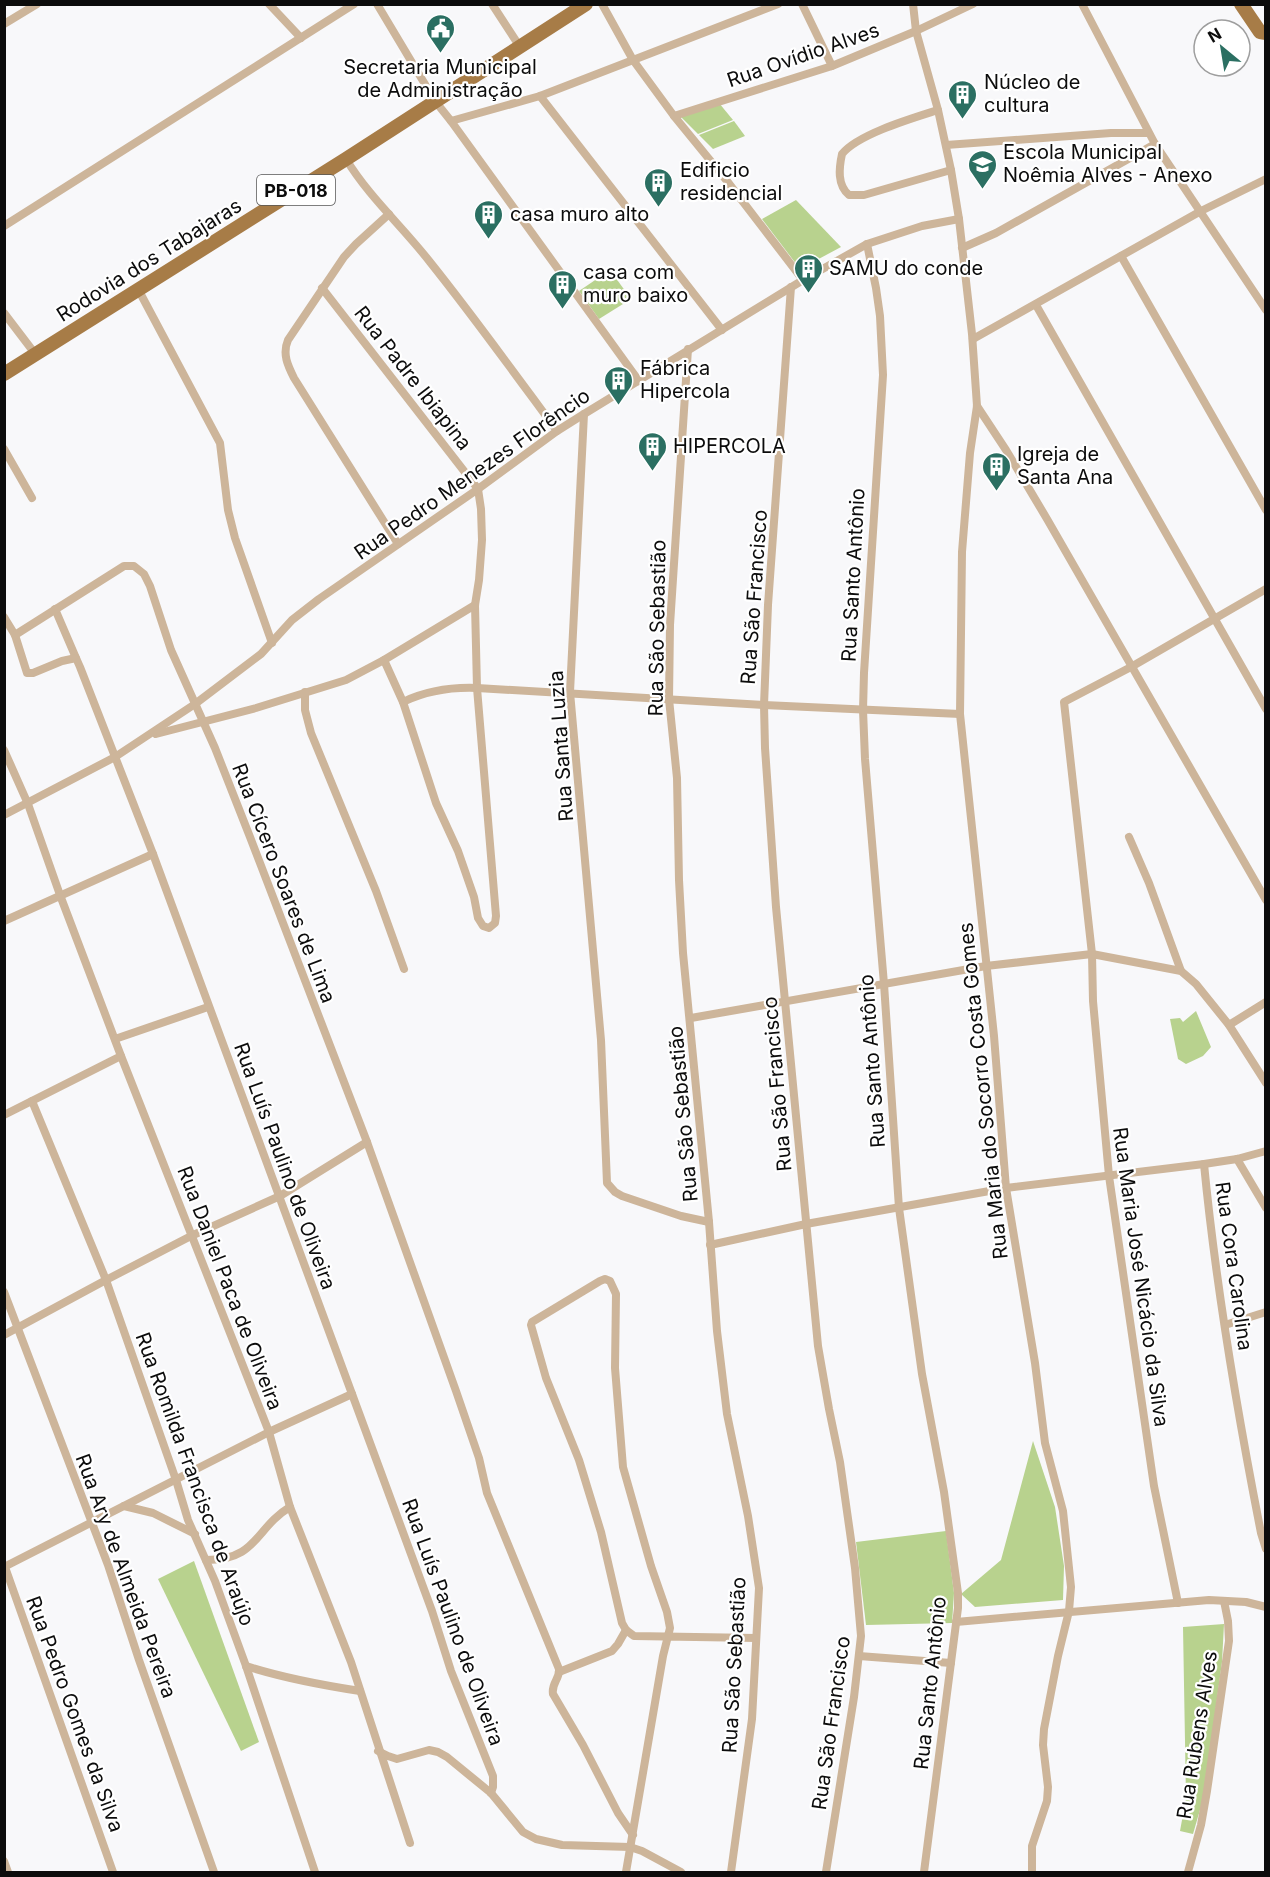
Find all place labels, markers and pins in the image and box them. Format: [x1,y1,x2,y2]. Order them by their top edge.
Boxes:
public building icon: Secretaria Municipal de Administração [424,13,456,55]
place label: Secretaria Municipal de Administração [343,55,537,102]
place label: Núcleo de cultura [984,70,1080,117]
building icon: Núcleo de cultura [947,78,979,120]
place label: Escola Municipal Noêmia Alves - Anexo [1003,140,1212,187]
school or university icon: Escola Municipal Noêmia Alves - Anexo [966,148,998,190]
place label: Edificio residencial [680,158,782,205]
building icon: Edificio residencial [643,166,675,208]
building icon: casa muro alto [473,198,505,240]
place label: casa muro alto [510,202,649,226]
building icon: SAMU do conde [792,252,824,294]
place label: SAMU do conde [829,256,983,280]
place label: casa com muro baixo [583,260,688,307]
building icon: casa com muro baixo [546,268,578,310]
place label: Fábrica Hipercola [640,356,730,403]
building icon: Fábrica Hipercola [603,364,635,406]
building icon: HIPERCOLA [636,430,668,472]
place label: HIPERCOLA [673,434,786,458]
place label: Igreja de Santa Ana [1017,442,1113,489]
building icon: Igreja de Santa Ana [980,450,1012,492]

